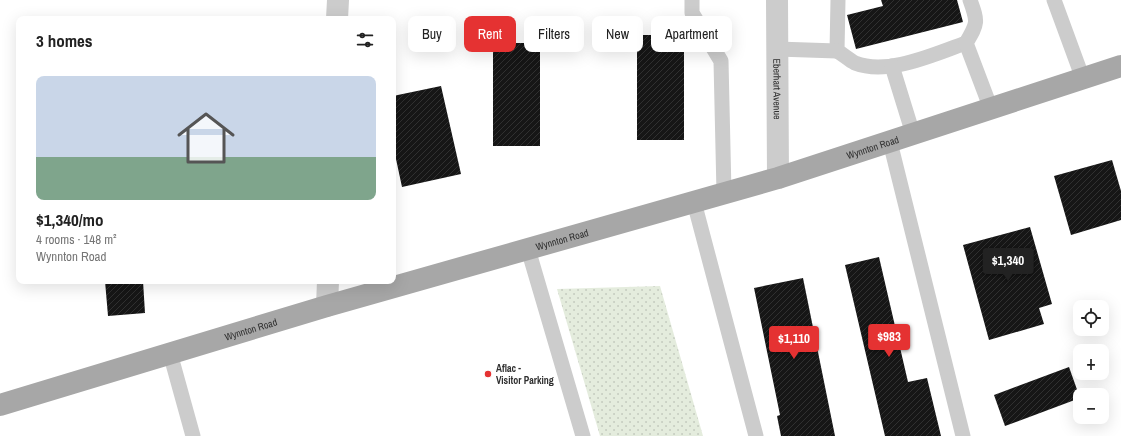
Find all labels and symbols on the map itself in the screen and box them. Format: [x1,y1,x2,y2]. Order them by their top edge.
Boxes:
street label: Eberhart Avenue [770,58,784,120]
street label: Wynnton Road [845,133,901,162]
street label: Wynnton Road [534,226,590,253]
pin: $1,340 [975,248,1041,282]
street label: Wynnton Road [223,315,279,344]
pin: $983 [865,324,913,358]
pin: $1,110 [761,326,827,360]
place label: Aflac - Visitor Parking [496,362,554,387]
marker: Aflac - Visitor Parking [483,369,493,379]

